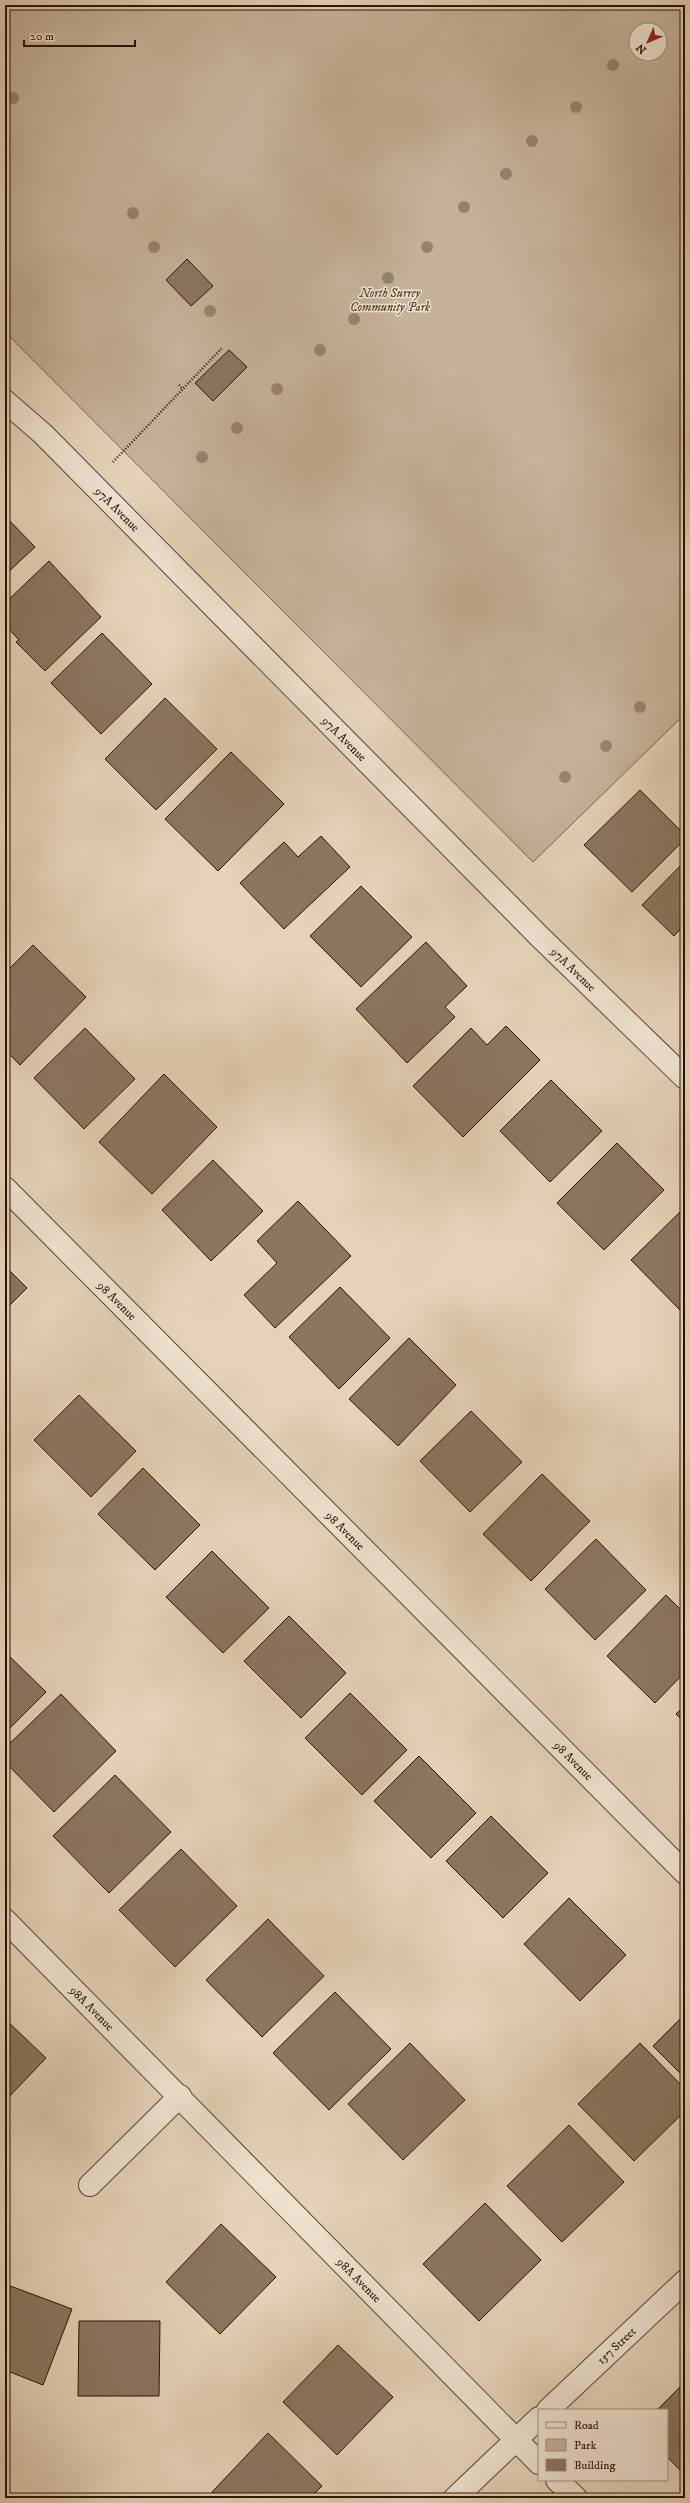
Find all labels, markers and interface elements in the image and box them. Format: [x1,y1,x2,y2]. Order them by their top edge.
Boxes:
scale bar [24,22,135,48]
north arrow [628,22,668,62]
text: 20 m [30,29,54,44]
text: N [633,40,650,57]
park label: North Surrey Community Park [350,286,430,315]
street label: 97A Avenue [91,483,143,535]
street label: 97A Avenue [318,713,370,765]
street label: 97A Avenue [547,943,599,995]
street label: 98 Avenue [94,1277,140,1324]
street label: 98 Avenue [322,1507,368,1554]
street label: 98 Avenue [550,1737,596,1783]
street label: 98A Avenue [66,1982,117,2034]
street label: 98A Avenue [333,2254,384,2306]
street label: 157 Street [594,2324,639,2367]
legend [538,2409,668,2481]
text: Road [574,2418,599,2433]
text: Park [574,2438,596,2453]
text: Building [574,2458,615,2473]

